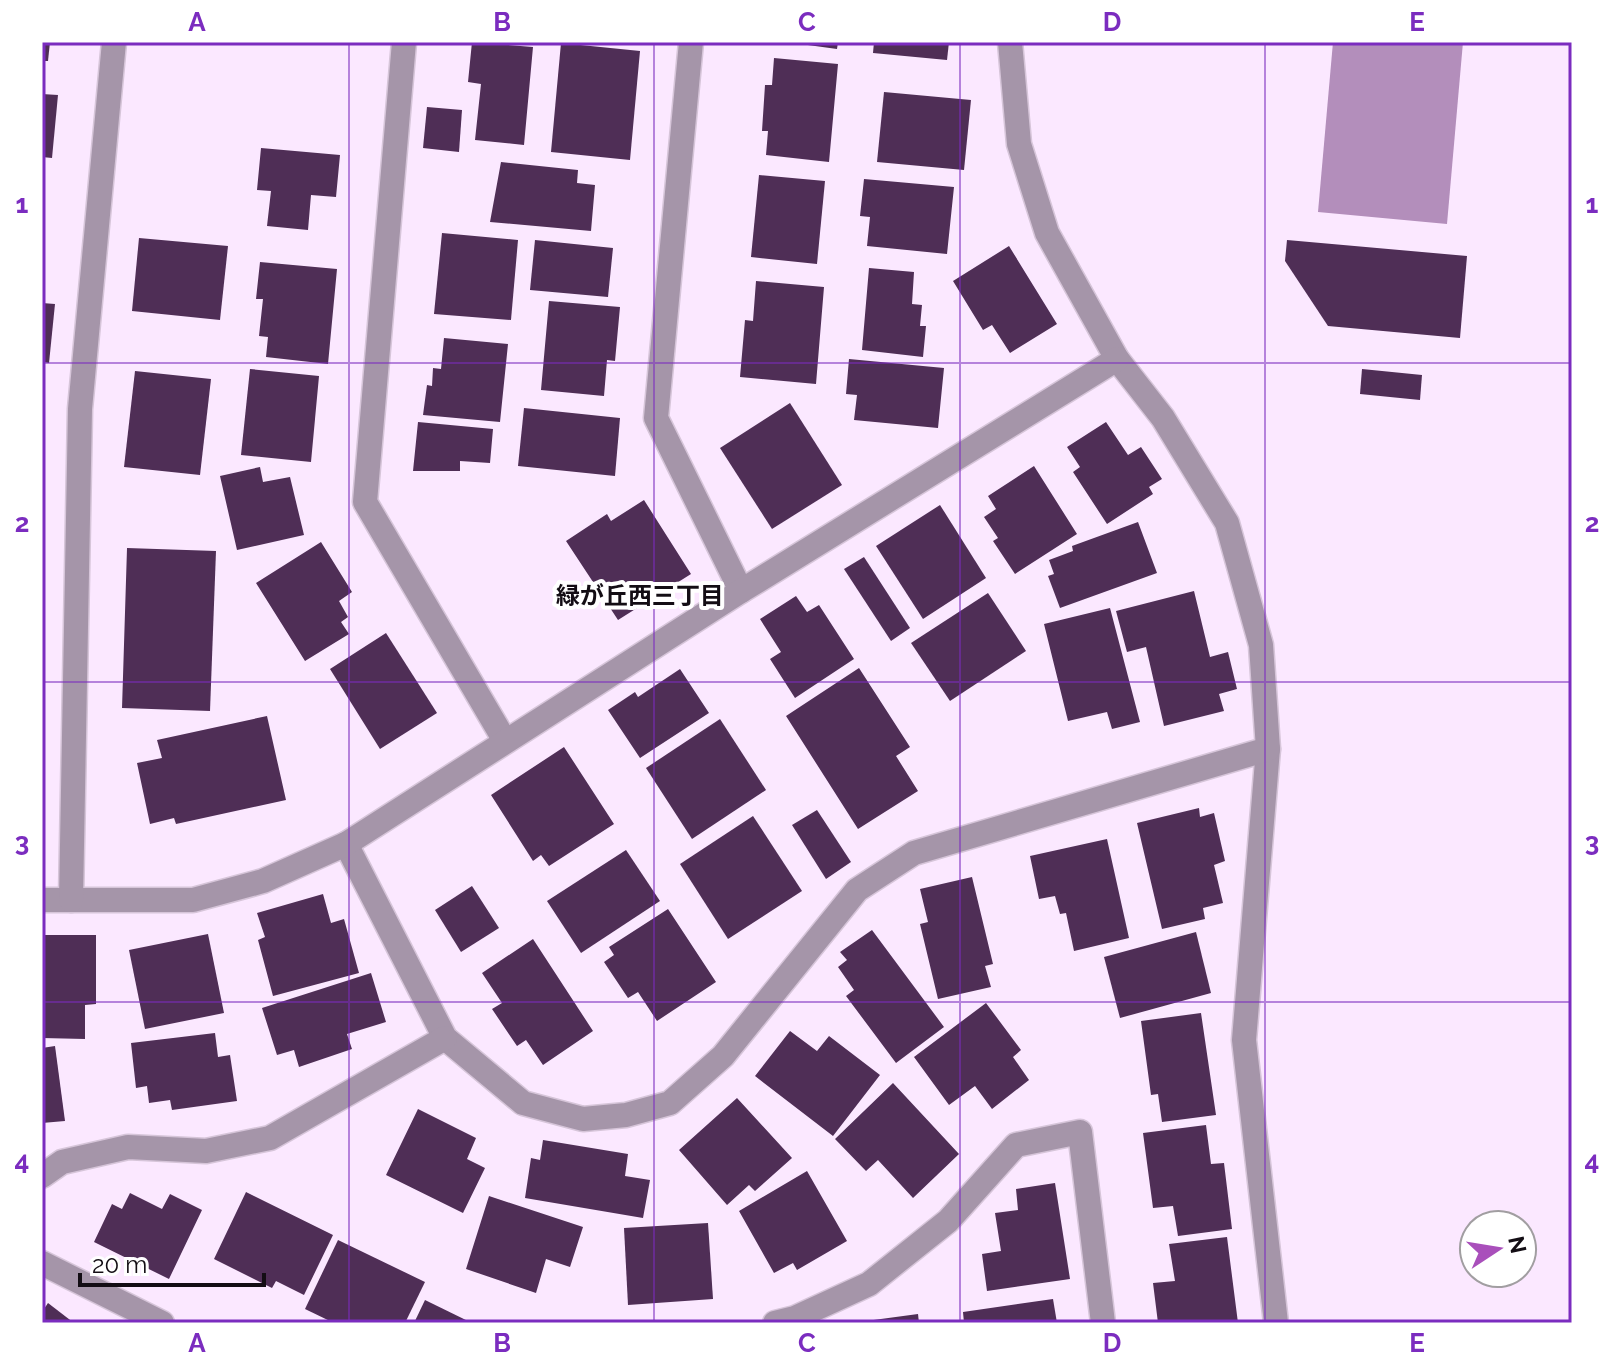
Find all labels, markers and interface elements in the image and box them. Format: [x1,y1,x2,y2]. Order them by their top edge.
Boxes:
text: A [188,7,206,37]
text: B [493,7,511,37]
text: C [798,7,816,37]
text: D [1103,7,1121,37]
text: E [1409,7,1425,37]
text: 1 [16,189,29,219]
text: 1 [1586,189,1599,219]
text: 2 [15,508,29,538]
text: 2 [1585,508,1599,538]
district label: 緑が丘西三丁目 [556,581,724,610]
text: 3 [15,827,29,857]
text: 3 [1585,827,1599,857]
text: 4 [15,1146,29,1176]
text: 4 [1585,1146,1599,1176]
north arrow [1458,1209,1538,1289]
text: N [1503,1234,1532,1256]
scale bar [80,1237,264,1287]
text: 20 m [92,1250,147,1279]
text: A [188,1328,206,1358]
text: B [493,1328,511,1358]
text: C [798,1328,816,1358]
text: D [1103,1328,1121,1358]
text: E [1409,1328,1425,1358]

